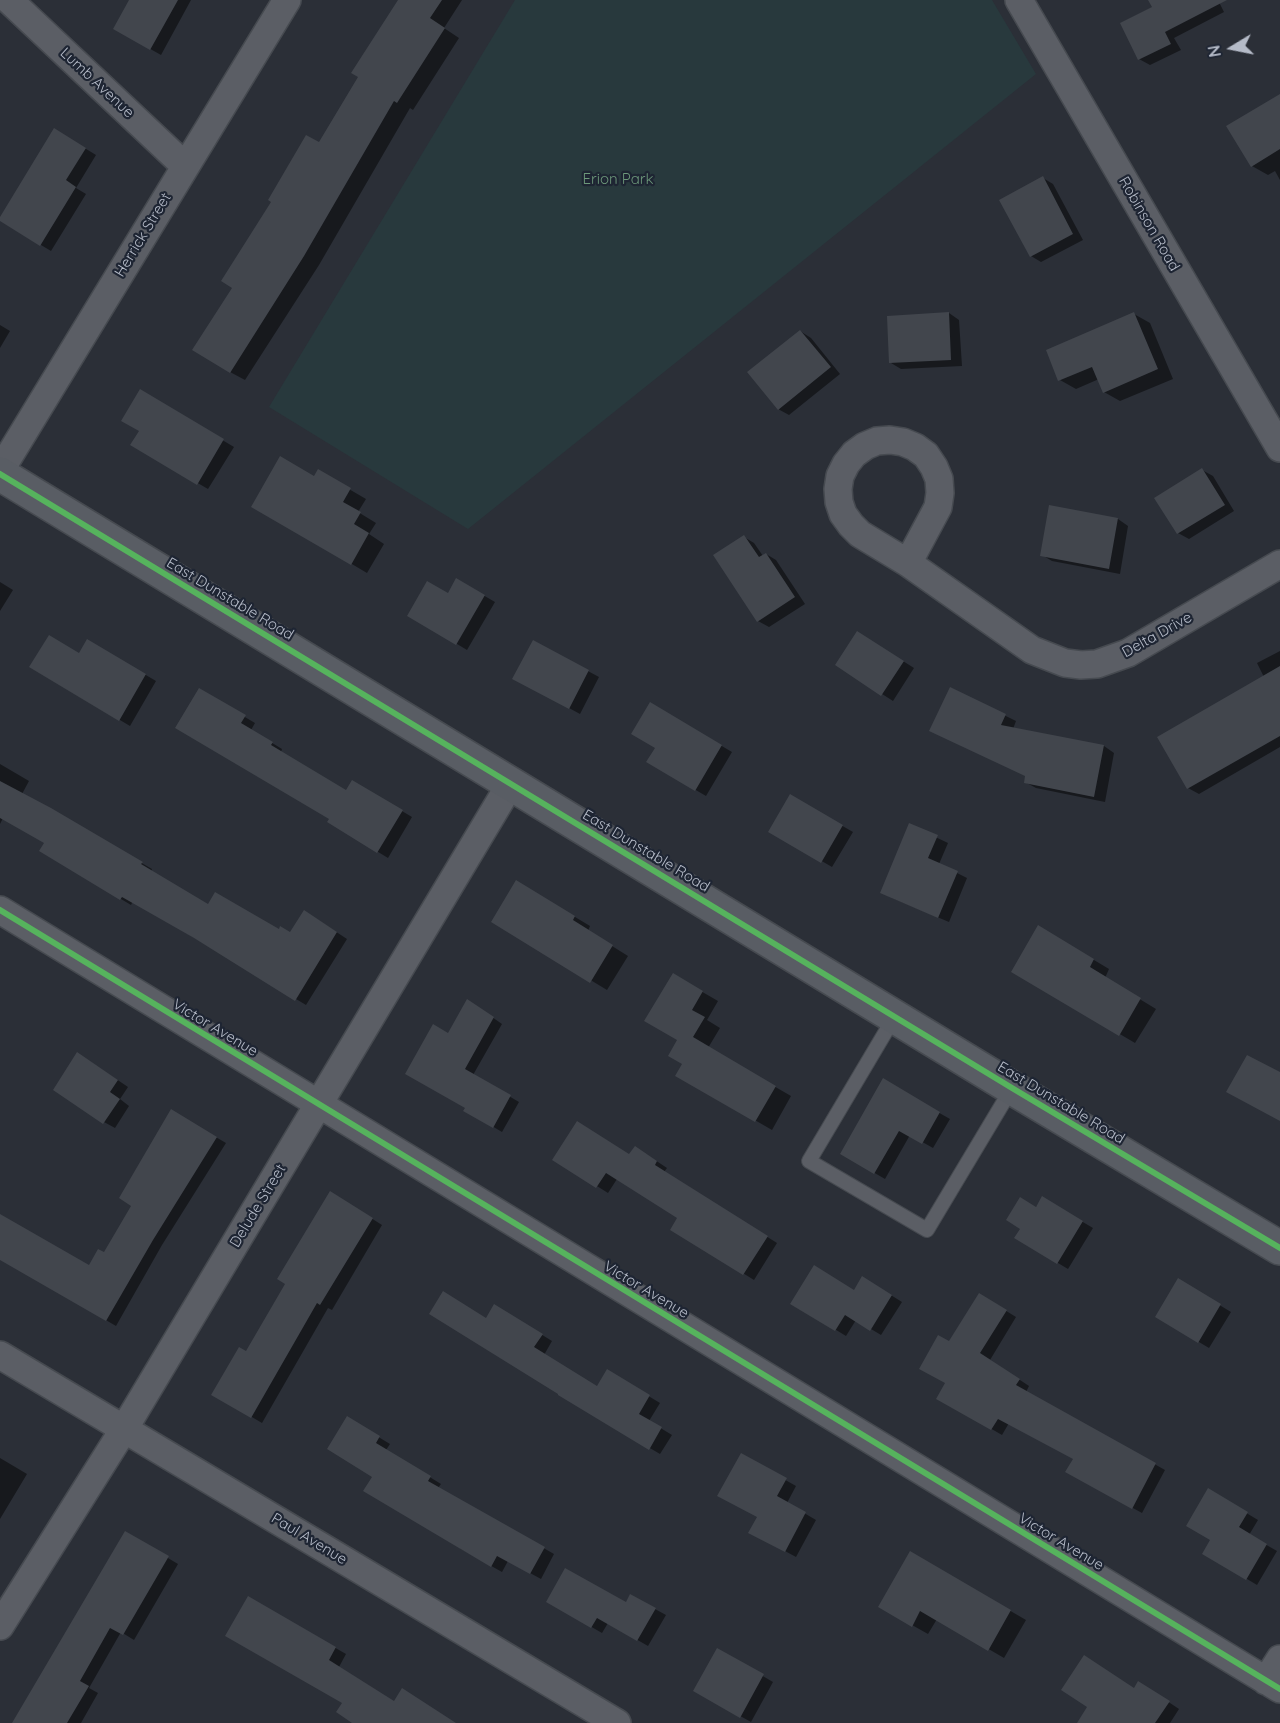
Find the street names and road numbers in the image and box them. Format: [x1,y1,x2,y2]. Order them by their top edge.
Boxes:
street label: Lumb Avenue [56,44,138,122]
street label: Robinson Road [1115,174,1183,274]
street label: Herrick Street [111,190,175,280]
street label: East Dunstable Road [163,554,297,644]
street label: Delta Drive [1119,608,1195,662]
street label: East Dunstable Road [579,806,713,896]
street label: Victor Avenue [169,996,261,1060]
street label: East Dunstable Road [994,1058,1128,1148]
street label: Delude Street [226,1161,290,1251]
street label: Victor Avenue [600,1258,692,1322]
street label: Paul Avenue [268,1509,350,1569]
street label: Victor Avenue [1015,1510,1107,1574]

